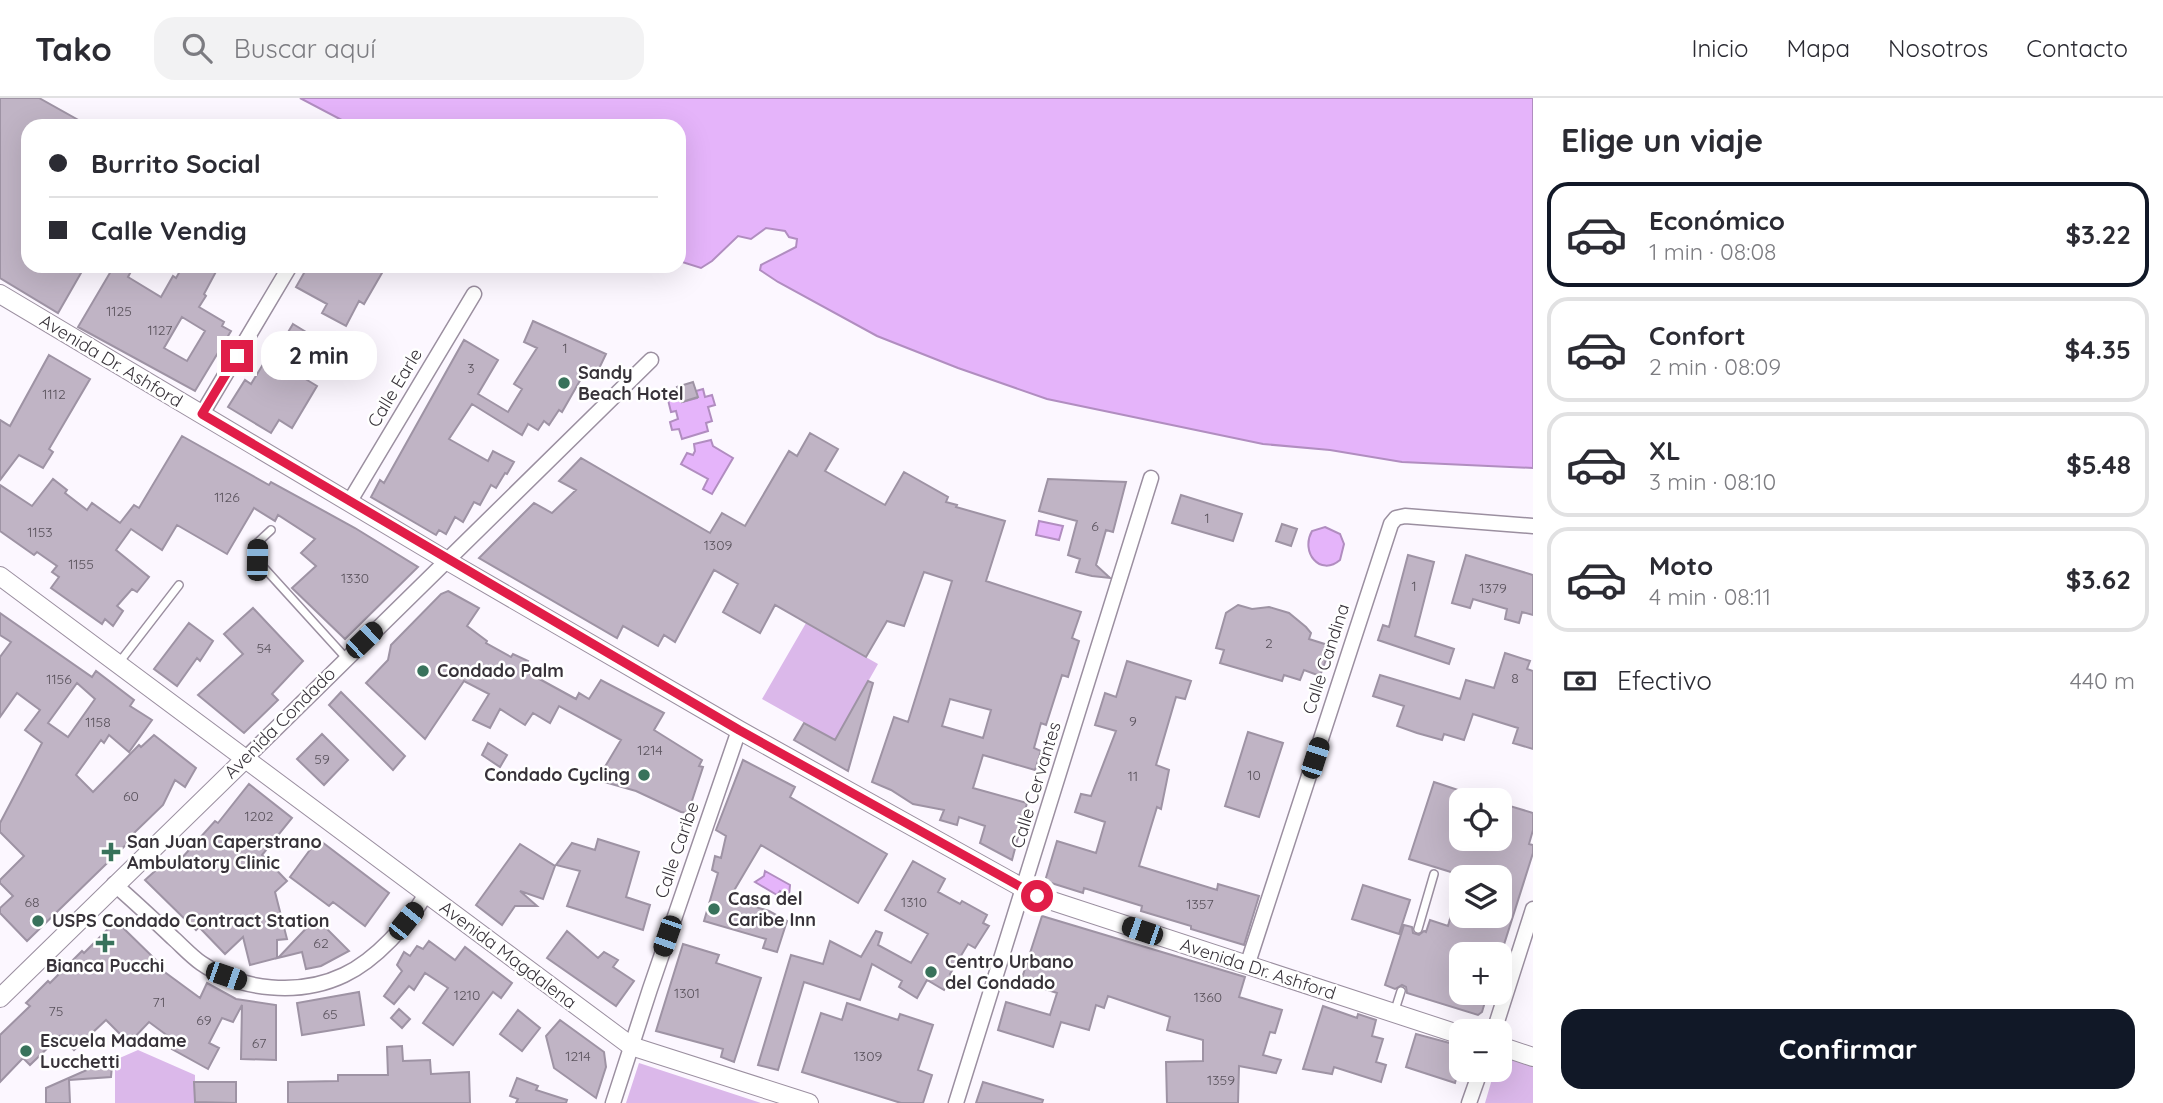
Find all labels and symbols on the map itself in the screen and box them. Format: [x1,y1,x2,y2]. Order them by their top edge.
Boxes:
house number: 1125 [106,302,132,320]
street label: Avenida Dr. Ashford [36,309,187,412]
house number: 1127 [147,321,173,339]
callout: 2 min [262,331,377,380]
house number: 1 [562,339,568,357]
route end [221,340,253,372]
street label: Calle Earle [362,344,427,431]
house number: 3 [467,359,475,377]
place label: Sandy Beach Hotel [578,361,684,405]
marker: Sandy Beach Hotel [556,375,572,391]
house number: 1112 [42,385,66,403]
house number: 1126 [214,488,240,506]
house number: 1 [1204,509,1210,527]
house number: 6 [1091,517,1099,535]
house number: 1153 [27,523,53,541]
house number: 1309 [704,536,733,554]
car [247,539,268,581]
house number: 1155 [68,555,94,573]
house number: 1330 [341,569,369,587]
house number: 1 [1411,577,1417,595]
house number: 1379 [1479,579,1507,597]
street label: Calle Candina [1297,601,1354,717]
car [342,618,387,662]
house number: 2 [1265,634,1273,652]
house number: 54 [256,639,272,657]
place label: Condado Palm [437,659,564,682]
street label: Avenida Condado [219,662,340,783]
marker: Condado Palm [415,663,431,679]
house number: 8 [1511,669,1519,687]
house number: 1156 [46,670,72,688]
house number: 9 [1129,712,1137,730]
house number: 1158 [85,713,111,731]
street label: Calle Cervantes [1005,719,1066,851]
car [1299,735,1332,781]
house number: 1214 [637,741,663,759]
house number: 59 [314,750,330,768]
place label: Condado Cycling [484,763,630,786]
house number: 10 [1247,766,1261,784]
marker: Condado Cycling [636,767,652,783]
house number: 11 [1128,767,1138,785]
house number: 60 [123,787,139,805]
street label: Calle Caribe [649,799,704,901]
house number: 1202 [244,807,274,825]
place label: San Juan Caperstrano Ambulatory Clinic [127,830,322,874]
marker: San Juan Caperstrano Ambulatory Clinic [101,842,121,862]
route start [1021,880,1053,912]
place label: Casa del Caribe Inn [728,887,816,931]
house number: 68 [24,893,40,911]
house number: 1310 [901,893,927,911]
house number: 1357 [1186,895,1214,913]
street label: Avenida Magdalena [435,896,581,1014]
car [385,898,428,944]
marker: Casa del Caribe Inn [706,901,722,917]
place label: USPS Condado Contract Station [52,909,330,932]
marker: USPS Condado Contract Station [30,913,46,929]
car [651,913,684,959]
car [1119,914,1166,948]
marker: Bianca Pucchi [95,933,115,953]
street label: Avenida Dr. Ashford [1177,933,1339,1005]
house number: 62 [313,934,329,952]
place label: Centro Urbano del Condado [945,950,1074,994]
place label: Bianca Pucchi [46,954,164,977]
car [203,959,250,993]
marker: Centro Urbano del Condado [923,964,939,980]
house number: 1301 [674,984,700,1002]
house number: 1210 [454,986,480,1004]
house number: 1360 [1194,988,1222,1006]
house number: 71 [152,993,166,1011]
house number: 75 [49,1002,63,1020]
house number: 65 [322,1005,338,1023]
house number: 69 [196,1011,212,1029]
place label: Escuela Madame Lucchetti [40,1029,187,1073]
house number: 67 [252,1034,266,1052]
marker: Escuela Madame Lucchetti [18,1043,34,1059]
house number: 1214 [565,1047,591,1065]
house number: 1309 [854,1047,883,1065]
house number: 1359 [1207,1071,1235,1089]

